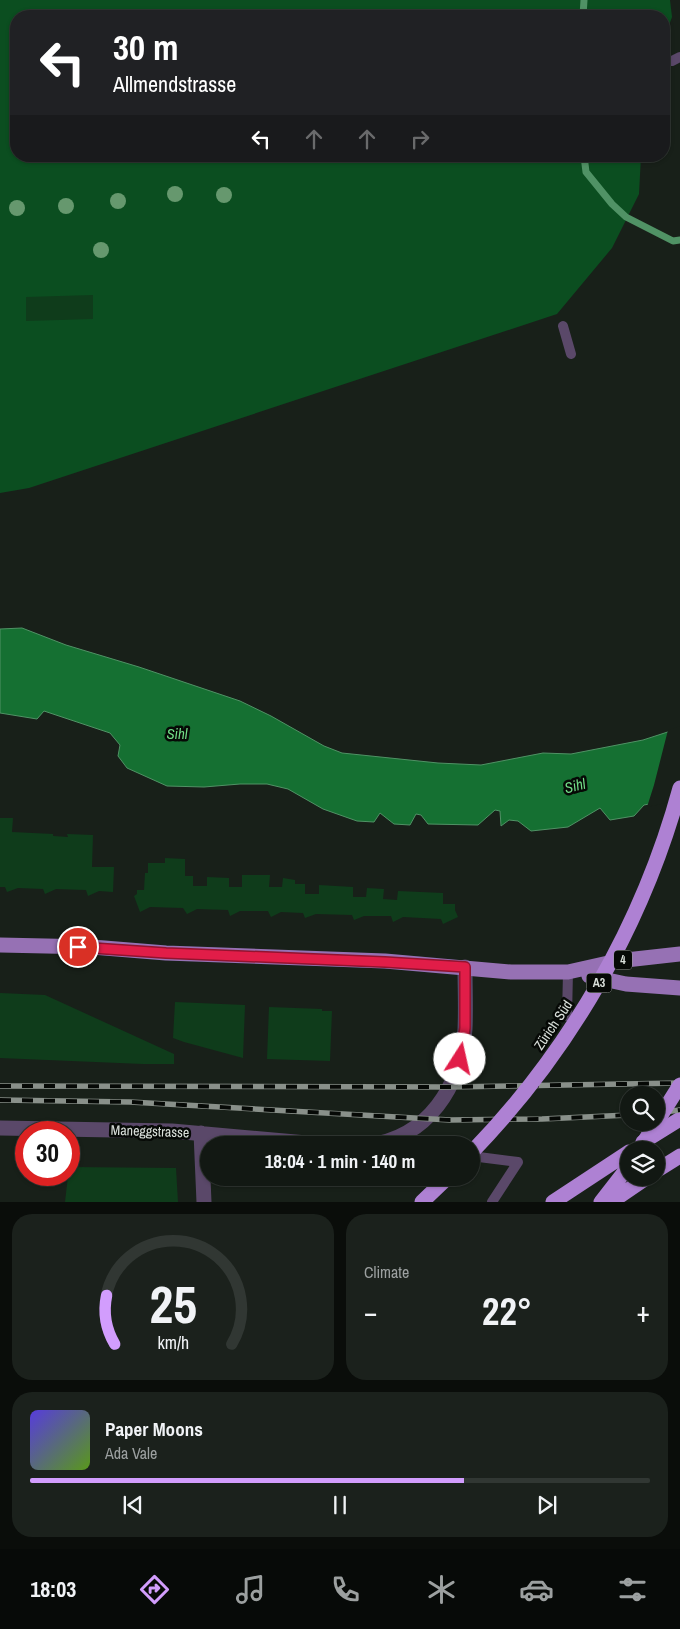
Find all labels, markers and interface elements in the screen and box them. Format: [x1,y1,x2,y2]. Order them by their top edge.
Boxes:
text: 30 m [113,24,178,71]
icon: left [30,30,95,95]
text: Allmendstrasse [113,69,236,99]
icon: left [247,125,275,153]
icon: ahead [300,125,328,153]
icon: ahead [353,125,381,153]
icon: right [406,125,434,153]
water label: Sihl [166,723,188,744]
water label: Sihl [562,773,588,798]
pin [57,926,99,968]
icon: arrive [64,933,92,961]
road number: 4 [614,950,632,970]
road number: A3 [586,974,612,992]
street label: Zürich Süd [530,997,576,1053]
position arrow [433,1032,485,1084]
map controls [620,1086,665,1186]
button: search [620,1086,665,1131]
speed limit sign: 30 [15,1121,80,1186]
street label: Maneggstrasse [110,1121,190,1141]
button: layers [620,1141,665,1186]
text: 18:04 · 1 min · 140 m [265,1148,415,1174]
text: Climate [364,1261,409,1283]
text: 25 [149,1269,197,1339]
text: 22° [482,1286,532,1337]
text: − [364,1293,377,1331]
text: + [637,1293,650,1331]
text: km/h [157,1331,189,1355]
text: Paper Moons [105,1416,203,1442]
text: Ada Vale [105,1442,157,1464]
icon: previous [119,1491,147,1519]
icon: pause [326,1491,354,1519]
icon: next [533,1491,561,1519]
icon: directions [137,1572,172,1607]
icon: music [233,1572,268,1607]
icon: phone [328,1572,363,1607]
icon: climate [424,1572,459,1607]
icon: car [519,1572,554,1607]
icon: filters [615,1572,650,1607]
text: 18:03 [30,1574,76,1604]

